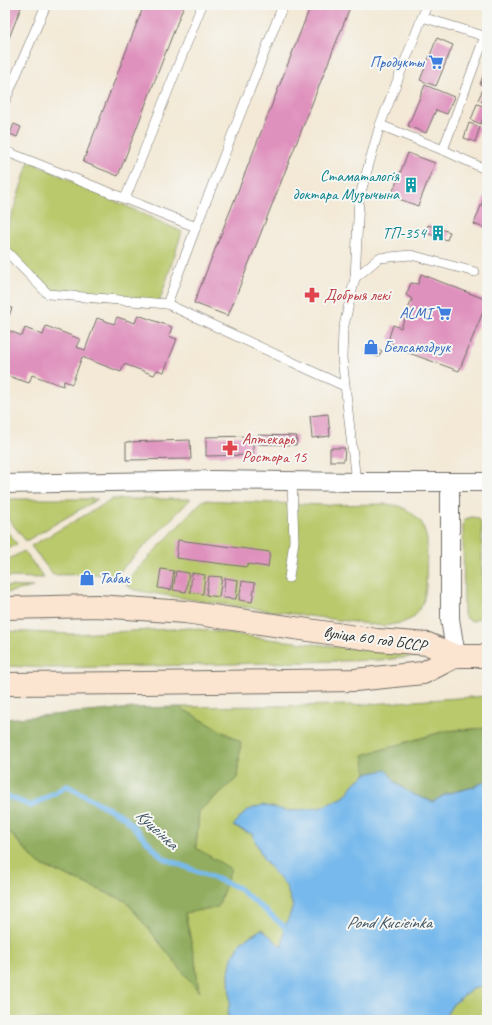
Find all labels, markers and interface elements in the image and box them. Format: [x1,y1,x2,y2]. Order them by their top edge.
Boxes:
place label: Продукты [370,52,426,72]
supermarket icon: Продукты [427,53,445,71]
place label: Стаматалогія доктара Музычына [292,166,400,204]
building icon: Стаматалогія доктара Музычына [402,176,420,194]
place label: ТП-354 [382,223,428,243]
building icon: ТП-354 [429,224,447,242]
place label: Добрыя лекі [324,285,392,305]
pharmacy icon: Добрыя лекі [303,286,321,304]
place label: ALMI [400,303,436,323]
supermarket icon: ALMI [435,304,453,322]
place label: Белсаюздрук [383,337,451,357]
shop icon: Белсаюздрук [362,338,380,356]
place label: Аптекарь Ростора 15 [242,429,308,467]
pharmacy icon: Аптекарь Ростора 15 [221,439,239,457]
place label: Табак [99,568,130,588]
shop icon: Табак [78,569,96,587]
street label: вуліца 60 год БССР [322,622,430,656]
water label: Куцеінка [131,804,184,855]
water label: Pond Kucieinka [347,912,433,933]

